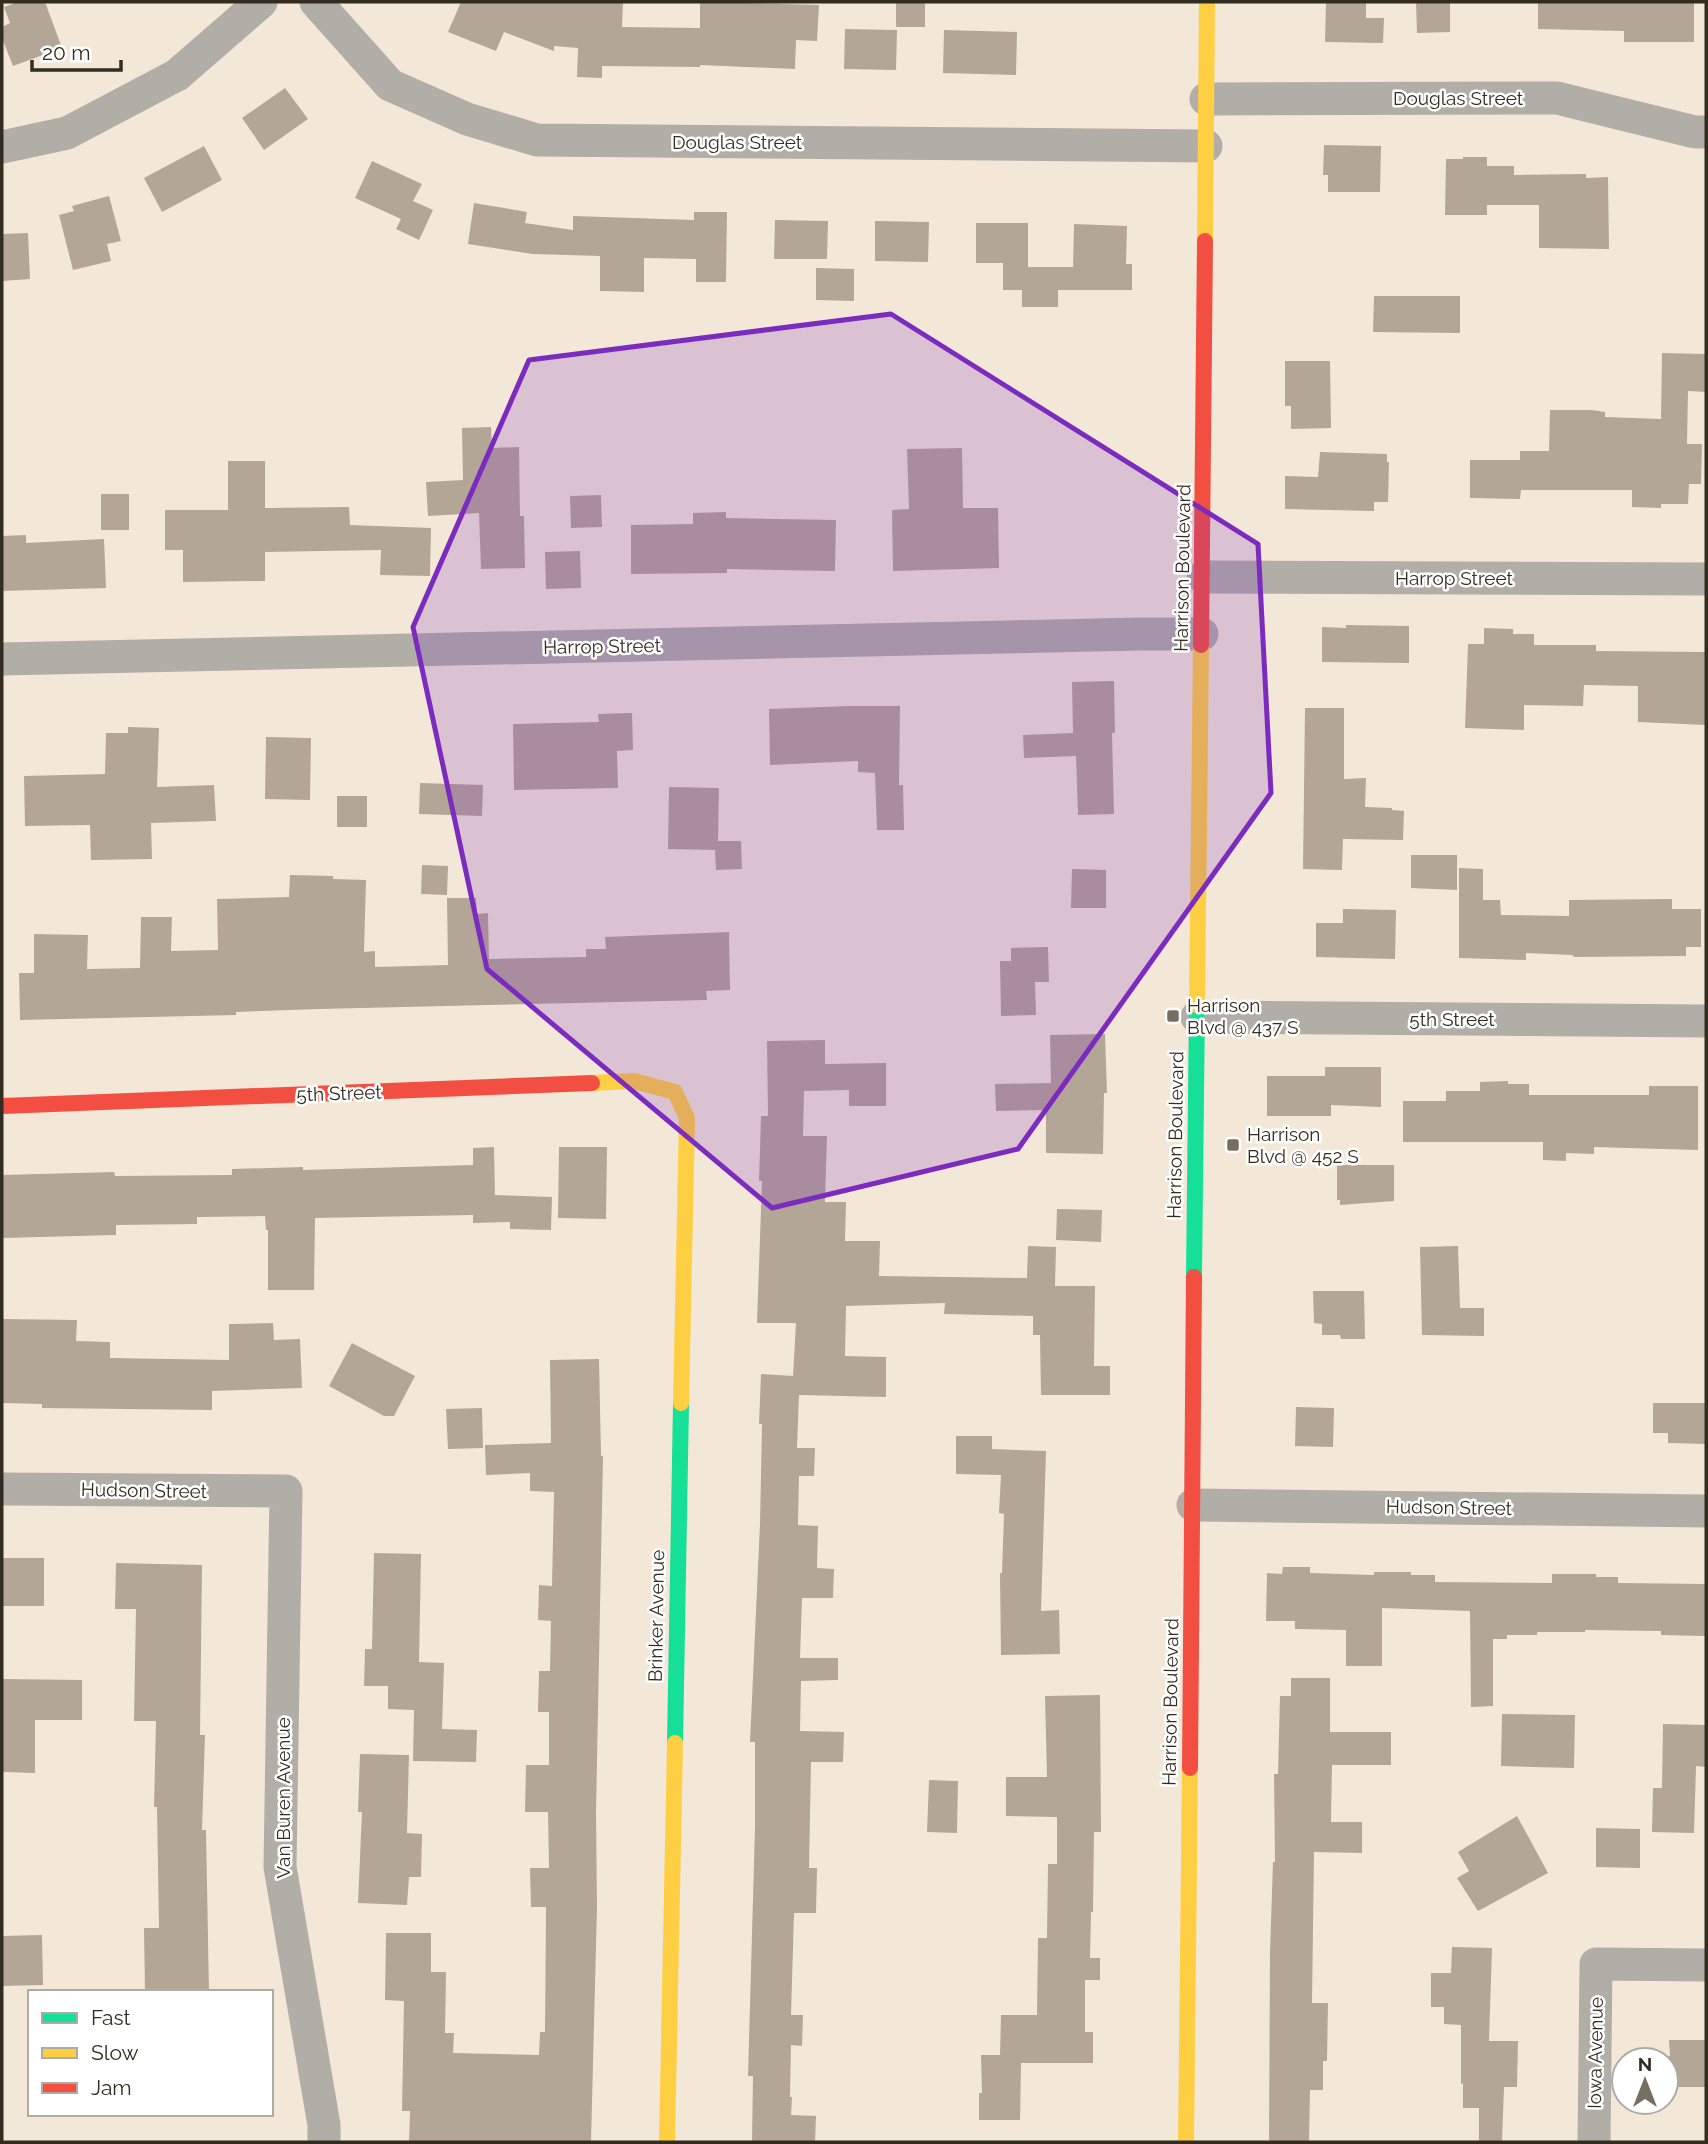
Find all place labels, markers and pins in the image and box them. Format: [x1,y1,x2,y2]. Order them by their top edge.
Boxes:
place label: Harrison Blvd @ 437 S [1187,994,1299,1038]
marker: Harrison Blvd @ 437 S [1165,1008,1181,1024]
place label: Harrison Blvd @ 452 S [1247,1123,1359,1167]
marker: Harrison Blvd @ 452 S [1225,1137,1241,1153]

